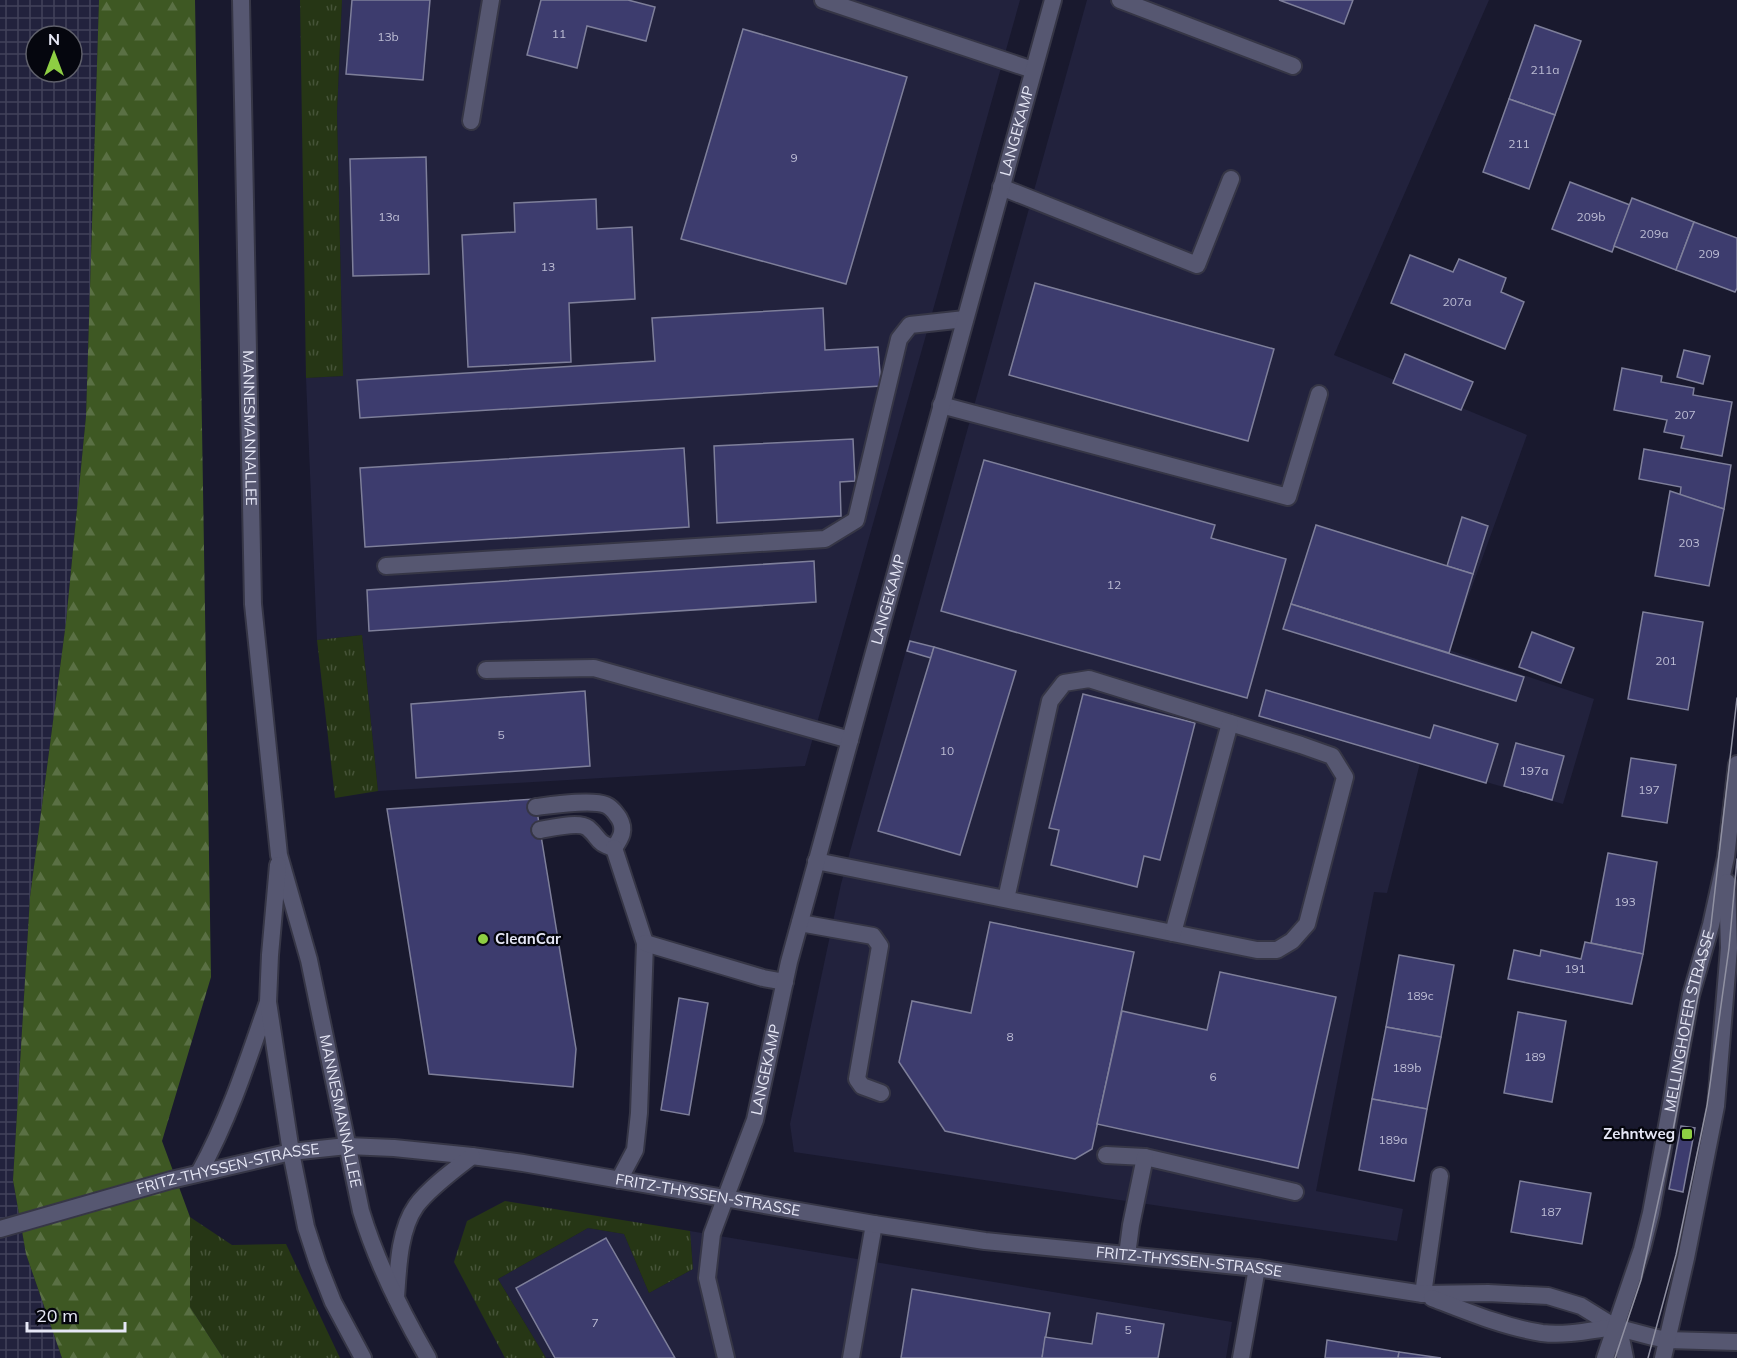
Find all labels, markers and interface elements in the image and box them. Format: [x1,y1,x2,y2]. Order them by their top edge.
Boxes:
north arrow [24,24,84,84]
house number: 11 [552,26,566,41]
text: N [48,29,60,49]
house number: 13b [377,29,399,44]
house number: 211a [1531,62,1559,77]
street label: LANGEKAMP [995,83,1038,178]
house number: 211 [1508,136,1530,151]
house number: 9 [790,150,798,165]
house number: 13a [378,209,400,224]
house number: 209b [1577,209,1605,224]
house number: 209a [1640,226,1668,241]
house number: 209 [1698,246,1720,261]
house number: 13 [541,259,555,274]
house number: 207a [1443,294,1471,309]
street label: MANNESMANNALLEE [239,350,261,506]
house number: 207 [1674,407,1696,422]
house number: 203 [1678,535,1700,550]
street label: LANGEKAMP [867,552,909,647]
house number: 12 [1107,577,1121,592]
house number: 201 [1655,653,1677,668]
house number: 5 [497,727,505,742]
house number: 10 [940,743,954,758]
house number: 197a [1520,763,1548,778]
house number: 197 [1638,782,1660,797]
house number: 193 [1614,894,1636,909]
street label: MELLINGHOFER STRASSE [1660,928,1718,1113]
place label: CleanCar [495,929,561,948]
marker: CleanCar [476,932,490,946]
house number: 191 [1564,961,1586,976]
house number: 189c [1406,988,1434,1003]
street label: LANGEKAMP [746,1022,784,1117]
house number: 8 [1006,1029,1014,1044]
street label: MANNESMANNALLEE [316,1033,366,1189]
house number: 189 [1524,1049,1546,1064]
house number: 189b [1393,1060,1421,1075]
house number: 6 [1209,1069,1217,1084]
place label: Zehntweg [1603,1124,1675,1143]
marker: Zehntweg [1680,1127,1694,1141]
house number: 189a [1379,1132,1407,1147]
street label: FRITZ-THYSSEN-STRASSE [134,1139,320,1198]
street label: FRITZ-THYSSEN-STRASSE [614,1169,802,1220]
house number: 187 [1540,1204,1562,1219]
street label: FRITZ-THYSSEN-STRASSE [1095,1242,1284,1281]
scale bar [27,1295,124,1333]
text: 20 m [36,1304,78,1327]
house number: 7 [591,1315,599,1330]
house number: 5 [1124,1322,1132,1337]

